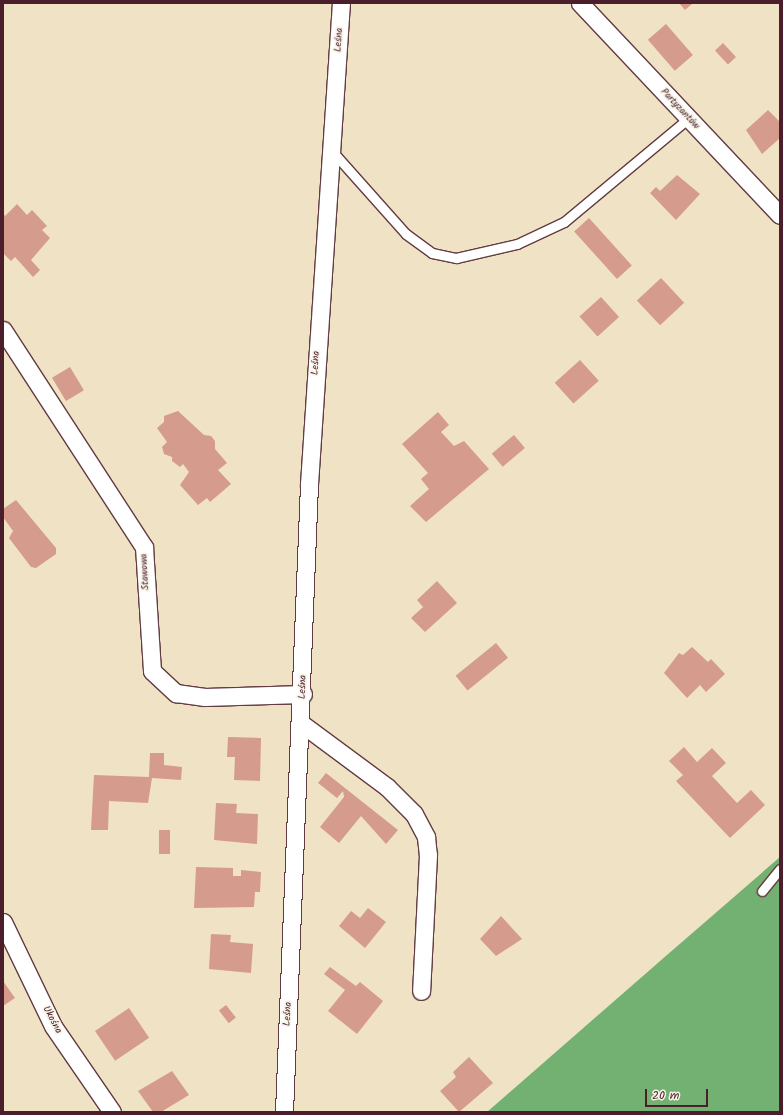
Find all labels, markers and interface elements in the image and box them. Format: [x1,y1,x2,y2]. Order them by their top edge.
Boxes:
street label: Leśna [332,27,346,53]
street label: Partyzantów [658,86,702,132]
street label: Leśna [309,351,323,375]
street label: Stawowa [138,553,152,591]
street label: Leśna [297,675,309,699]
street label: Leśna [281,1002,295,1026]
street label: Ukośna [40,1004,64,1036]
scale bar [647,1081,710,1107]
text: 20 m [652,1086,679,1105]

